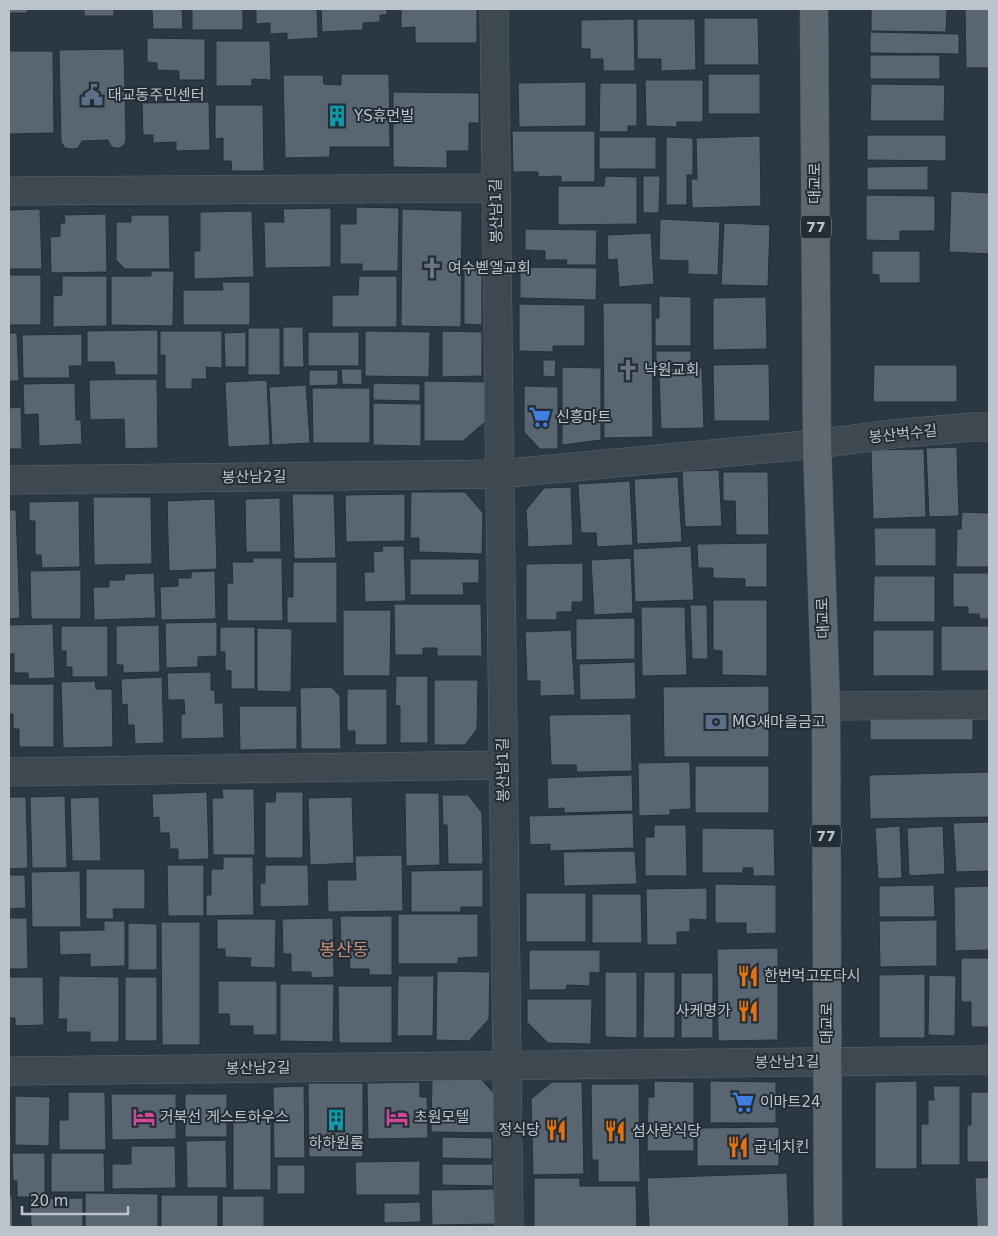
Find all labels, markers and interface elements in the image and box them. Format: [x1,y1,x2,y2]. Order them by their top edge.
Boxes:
public building icon: 대교동주민센터 [79,82,105,108]
place label: 대교동주민센터 [108,86,205,104]
building icon: YS휴먼빌 [324,103,350,129]
place label: YS휴먼빌 [353,107,414,125]
street label: 대교로 [806,162,824,204]
street label: 봉산남1길 [486,178,506,244]
road number: 77 [801,216,831,238]
church icon: 여수벧엘교회 [419,255,445,281]
place label: 여수벧엘교회 [448,259,531,277]
church icon: 낙원교회 [615,357,641,383]
place label: 낙원교회 [644,361,699,379]
supermarket icon: 신흥마트 [527,404,553,430]
place label: 신흥마트 [556,408,611,426]
street label: 봉산벅수길 [868,421,938,447]
street label: 봉산남2길 [221,467,287,487]
street label: 대교로 [813,597,833,639]
bank icon: MG새마을금고 [703,709,729,735]
place label: MG새마을금고 [732,713,826,731]
street label: 봉산남1길 [493,737,513,803]
road number: 77 [811,824,841,848]
district label: 봉산동 [319,939,369,960]
restaurant icon: 한번먹고또다시 [735,963,761,989]
place label: 한번먹고또다시 [764,967,861,985]
restaurant icon: 사케명가 [735,998,761,1024]
place label: 사케명가 [676,1002,731,1020]
street label: 대교로 [818,1002,836,1044]
street label: 봉산남1길 [754,1052,820,1072]
street label: 봉산남2길 [225,1058,291,1078]
supermarket icon: 이마트24 [730,1089,756,1115]
place label: 이마트24 [760,1093,821,1111]
hotel icon: 거북선 게스트하우스 [131,1104,157,1130]
hotel icon: 초원모텔 [384,1104,410,1130]
building icon: 하하원룸 [323,1107,349,1133]
place label: 거북선 게스트하우스 [160,1108,289,1126]
place label: 초원모텔 [414,1108,469,1126]
restaurant icon: 정식당 [543,1117,569,1143]
restaurant icon: 섬사랑식당 [602,1118,628,1144]
place label: 정식당 [499,1121,540,1139]
place label: 섬사랑식당 [632,1122,701,1140]
place label: 하하원룸 [308,1134,364,1152]
restaurant icon: 굽네치킨 [725,1134,751,1160]
place label: 굽네치킨 [754,1138,809,1156]
scale bar [22,1184,129,1216]
text: 20 m [30,1192,68,1210]

